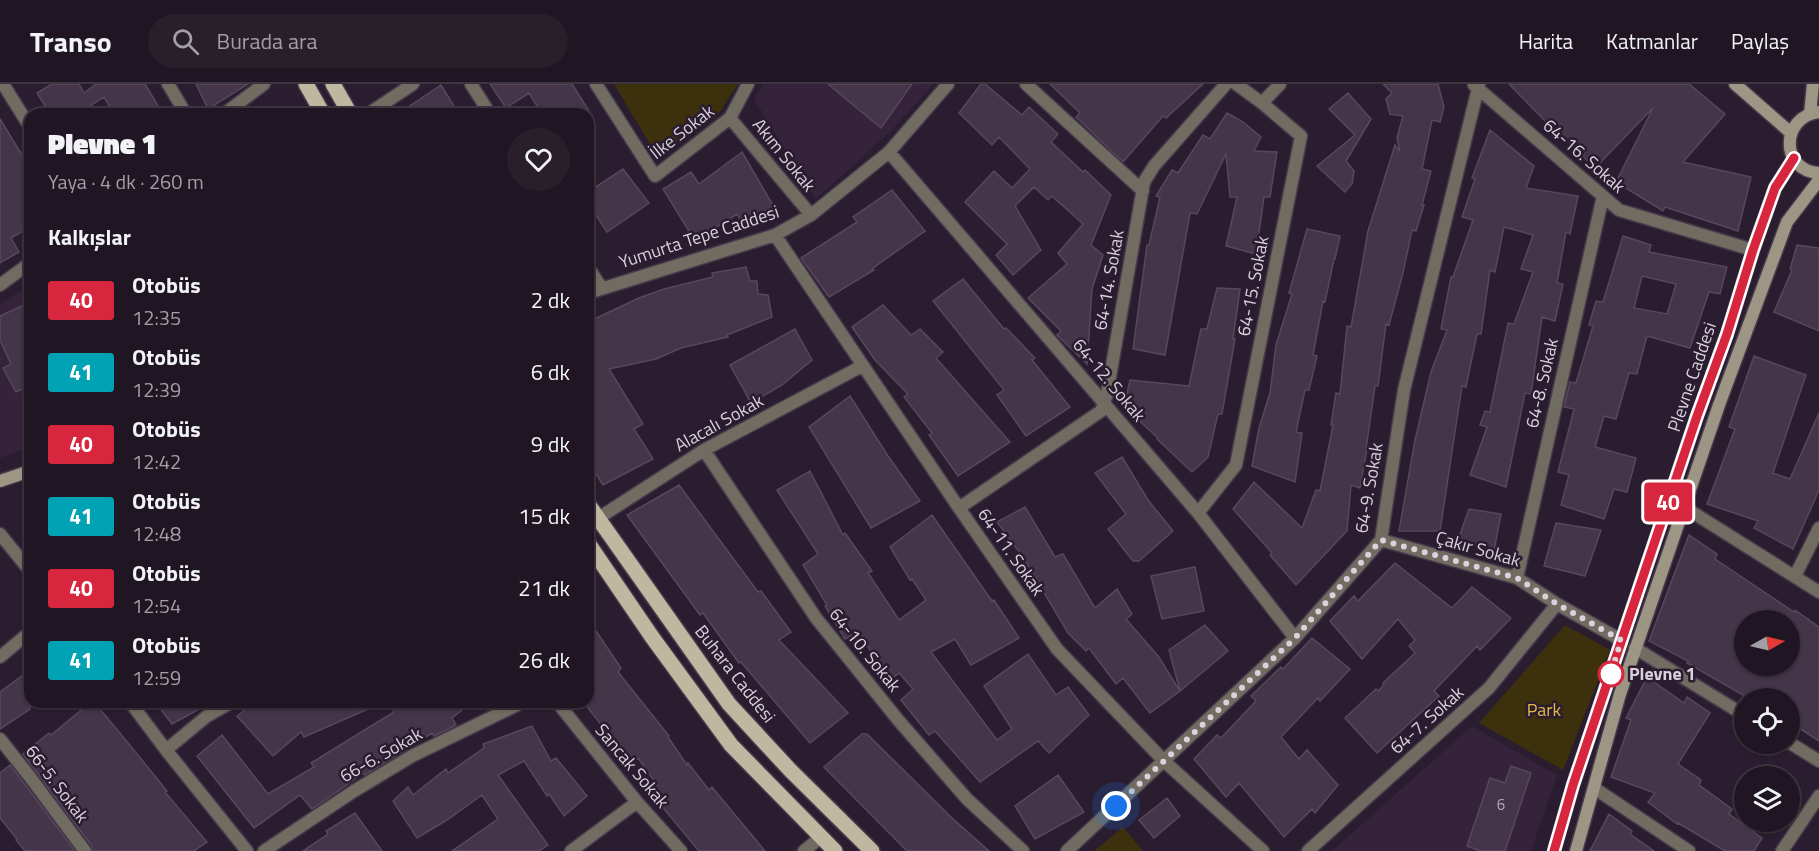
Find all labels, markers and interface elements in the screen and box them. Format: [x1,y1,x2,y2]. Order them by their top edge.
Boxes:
search box [148,14,568,68]
text: Transo [30,20,112,63]
text: Burada ara [217,24,318,58]
icon: search [169,25,202,58]
text: Harita [1519,25,1573,57]
text: Katmanlar [1606,25,1698,57]
text: Paylaş [1731,25,1789,57]
street label: İlke Sokak [644,97,720,165]
street label: Akım Sokak [746,112,823,198]
street label: 64-16. Sokak [1537,112,1632,199]
text: Plevne 1 [48,122,157,165]
button: heart [507,128,570,191]
text: Yaya · 4 dk · 260 m [48,166,204,197]
street label: Yumurta Tepe Caddesi [615,198,782,275]
text: Kalkışlar [48,220,131,254]
street label: 64-14. Sokak [1086,227,1131,332]
street label: 64-15. Sokak [1230,233,1276,338]
text: Otobüs [132,268,201,302]
text: 2 dk [531,283,570,317]
text: 40 [69,284,93,316]
text: 12:35 [132,302,181,333]
street label: Plevne Caddesi [1660,318,1723,435]
street label: 64-12. Sokak [1066,332,1153,428]
street label: 64-8. Sokak [1518,335,1565,430]
text: Otobüs [132,340,201,374]
text: 6 dk [531,355,570,389]
text: 41 [69,356,93,388]
text: 12:39 [132,374,181,405]
street label: Alacalı Sokak [669,387,769,458]
text: Otobüs [132,412,201,446]
text: 9 dk [531,427,570,461]
text: 40 [69,428,93,460]
street label: 64-9. Sokak [1347,440,1390,535]
text: 12:42 [132,446,181,477]
line badge: 40 [1641,482,1695,522]
text: Otobüs [132,484,201,518]
text: 40 [1656,486,1680,518]
text: 15 dk [518,499,570,533]
text: 41 [69,500,93,532]
street label: 64-11. Sokak [971,502,1052,601]
text: 12:48 [132,518,181,549]
street label: Çakır Sokak [1433,524,1524,574]
text: Otobüs [132,556,201,590]
text: 21 dk [518,571,570,605]
text: 40 [69,572,93,604]
text: 12:54 [132,590,181,621]
street label: 64-10. Sokak [823,602,908,698]
north arrow [1734,610,1800,676]
map controls [1734,610,1800,832]
street label: Buhara Caddesi [688,619,782,728]
text: Otobüs [132,628,201,662]
text: 26 dk [518,643,570,677]
text: 41 [69,644,93,676]
place label: Plevne 1 [1629,660,1696,687]
marker: Plevne 1 [1598,661,1624,687]
text: 12:59 [132,662,181,693]
street label: 64-7. Sokak [1384,679,1470,760]
button: locate [1734,688,1800,754]
park label: Park [1527,696,1562,723]
street label: Sancak Sokak [589,717,676,814]
street label: 66-6. Sokak [334,720,427,789]
street label: 66-5. Sokak [19,739,96,829]
button: layers [1734,766,1800,832]
your location [1101,791,1131,821]
house number: 6 [1497,793,1505,816]

